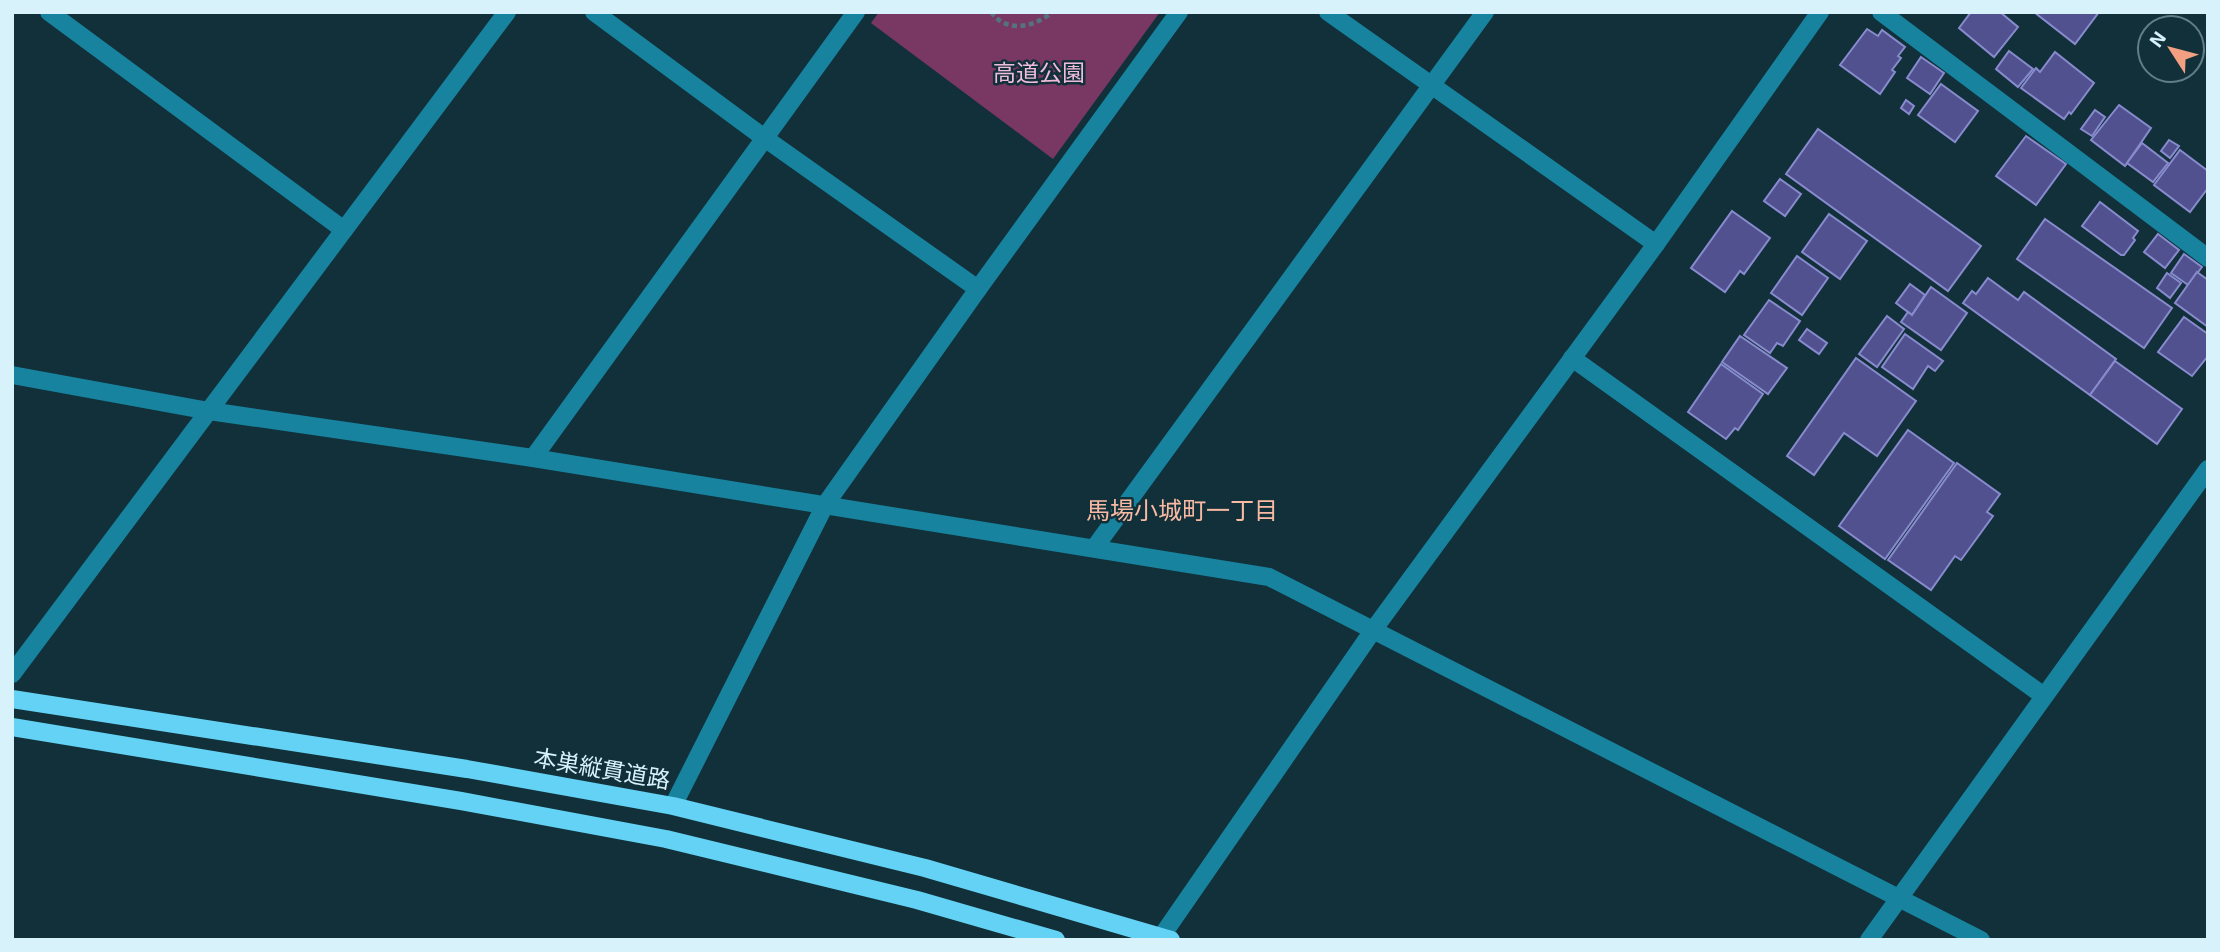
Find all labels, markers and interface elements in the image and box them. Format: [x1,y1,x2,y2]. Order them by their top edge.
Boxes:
north arrow [2136,14,2206,84]
text: N [2144,26,2170,51]
park label: 高道公園 [993,58,1085,86]
district label: 馬場小城町一丁目 [1086,495,1278,524]
street label: 本巣縦貫道路 [532,742,673,794]

